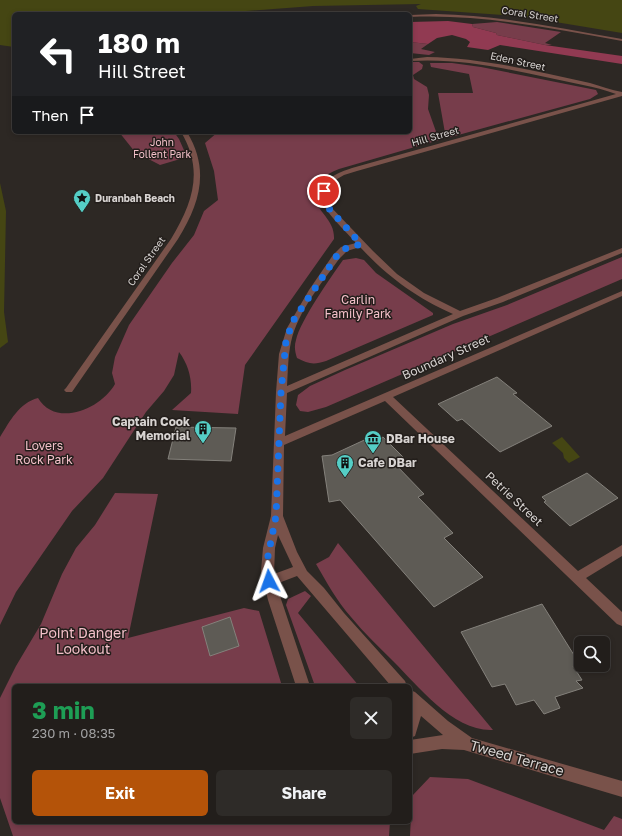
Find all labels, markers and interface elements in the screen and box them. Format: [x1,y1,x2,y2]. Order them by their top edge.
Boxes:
street label: Coral Street [501,4,559,24]
text: 180 m [98,26,180,59]
icon: left [32,28,84,80]
street label: Eden Street [489,49,547,73]
text: Hill Street [98,60,186,82]
icon: arrive [76,104,98,126]
text: Then [32,106,68,124]
street label: Hill Street [410,124,460,148]
park label: John Follent Park [133,136,191,160]
pin [307,174,341,208]
icon: arrive [313,180,335,202]
place icon: Duranbah Beach [72,188,92,213]
place label: Duranbah Beach [95,192,175,204]
street label: Coral Street [125,234,167,288]
park label: Carlin Family Park [325,292,392,321]
street label: Boundary Street [400,330,492,383]
place label: Captain Cook Memorial [112,414,190,443]
building icon: Captain Cook Memorial [193,419,213,444]
museum icon: DBar House [363,429,383,454]
place label: DBar House [386,431,455,446]
park label: Lovers Rock Park [15,438,73,467]
building icon: Cafe DBar [335,453,355,478]
place label: Cafe DBar [358,455,417,470]
street label: Petrie Street [483,468,546,529]
position arrow [248,560,290,602]
park label: Point Danger Lookout [39,624,127,657]
map controls [574,636,610,672]
button: search [574,636,610,672]
text: 3 min [32,695,95,724]
button: close [350,697,392,739]
text: 230 m · 08:35 [32,725,115,741]
street label: Tweed Terrace [468,736,566,779]
button: Exit [32,770,208,816]
button: Share [216,770,392,816]

